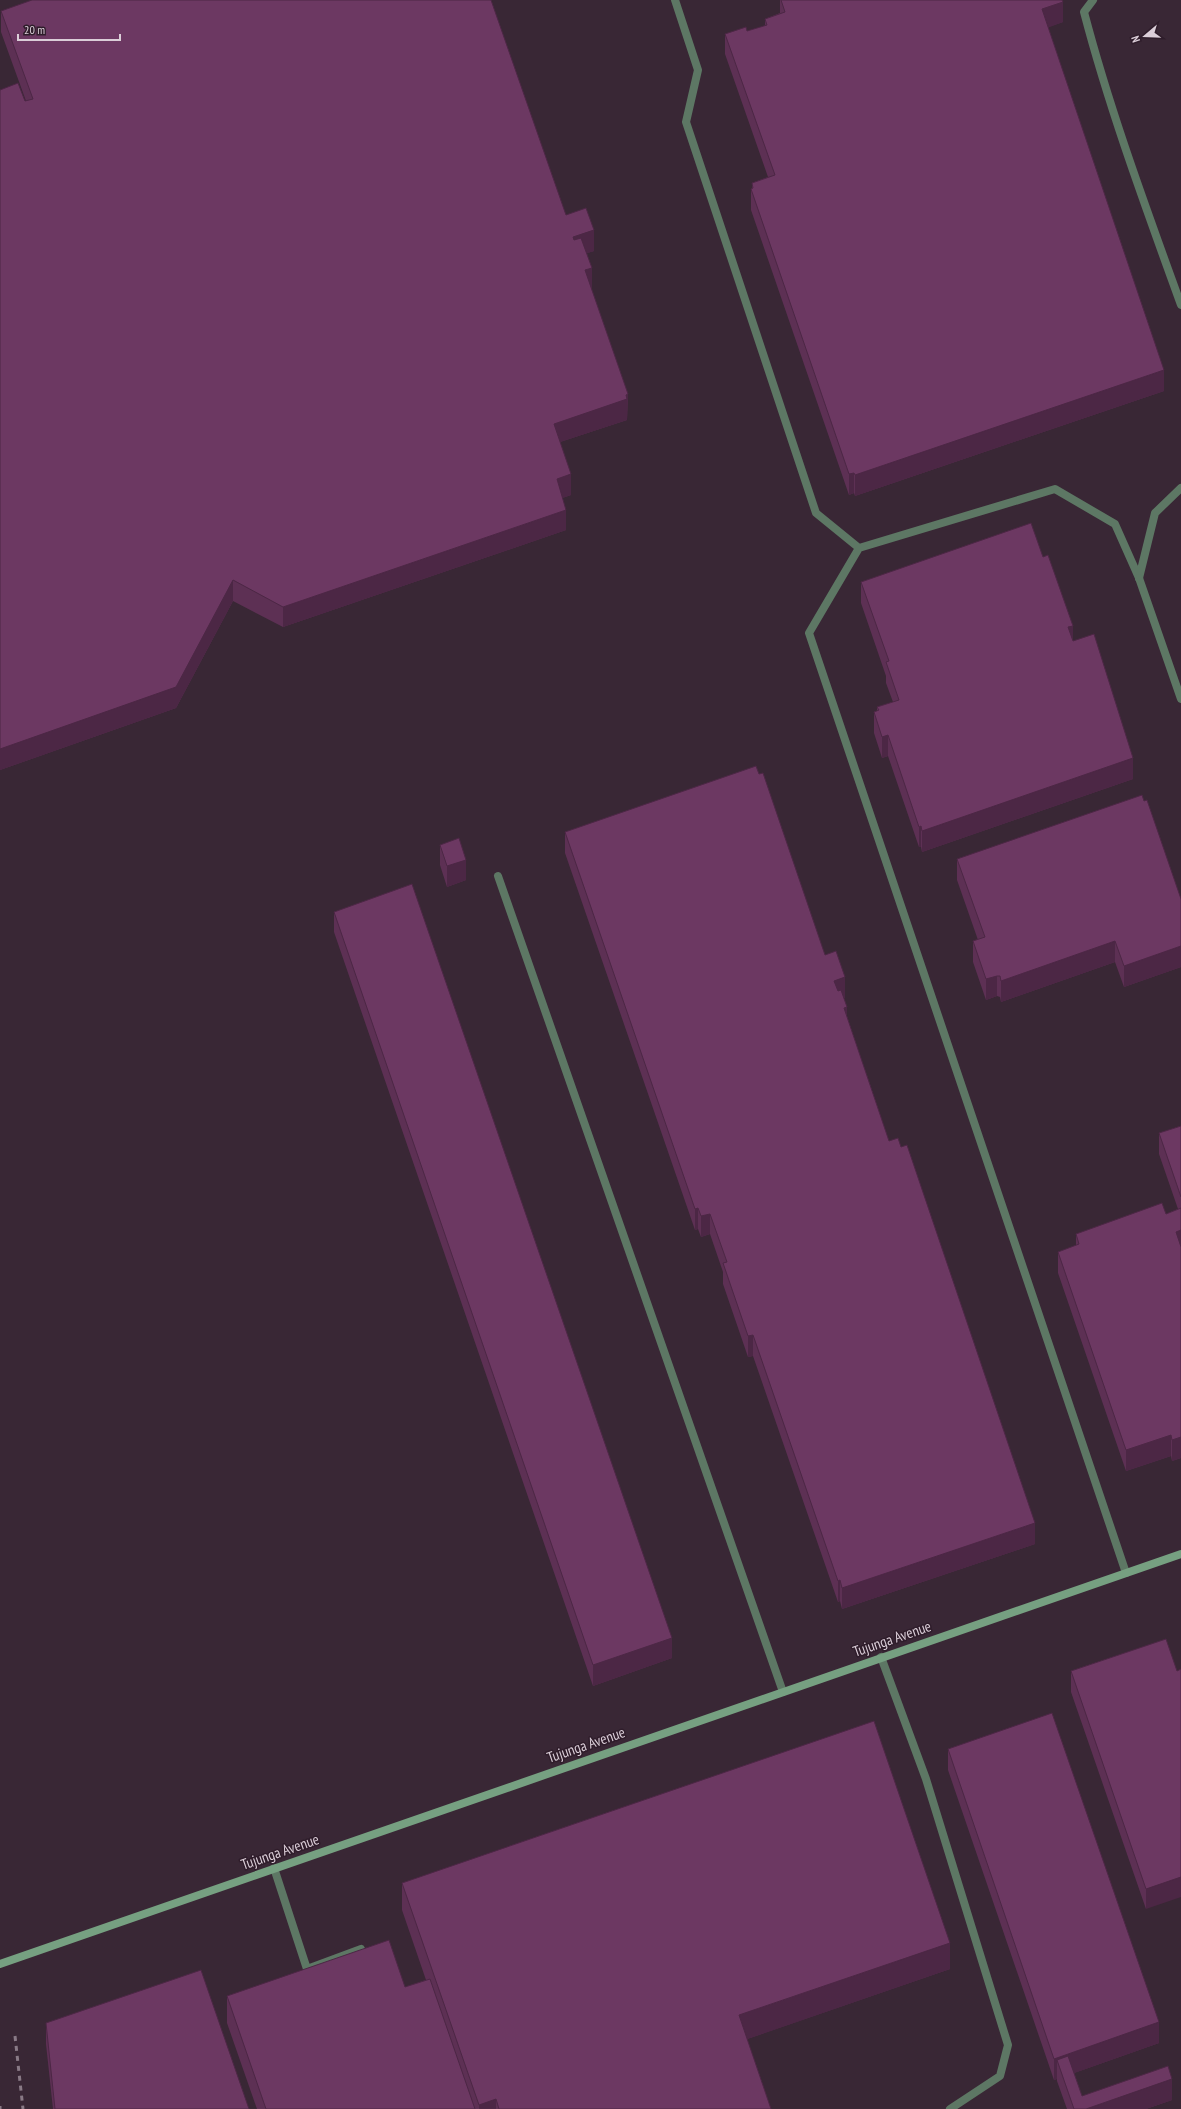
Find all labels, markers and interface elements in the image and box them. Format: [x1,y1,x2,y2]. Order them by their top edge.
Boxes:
scale bar [18,16,120,42]
north arrow [1125,16,1165,56]
text: 20 m [24,22,45,37]
text: N [1128,34,1143,44]
street label: Tujunga Avenue [850,1616,933,1661]
street label: Tujunga Avenue [544,1722,627,1767]
street label: Tujunga Avenue [238,1829,321,1874]

